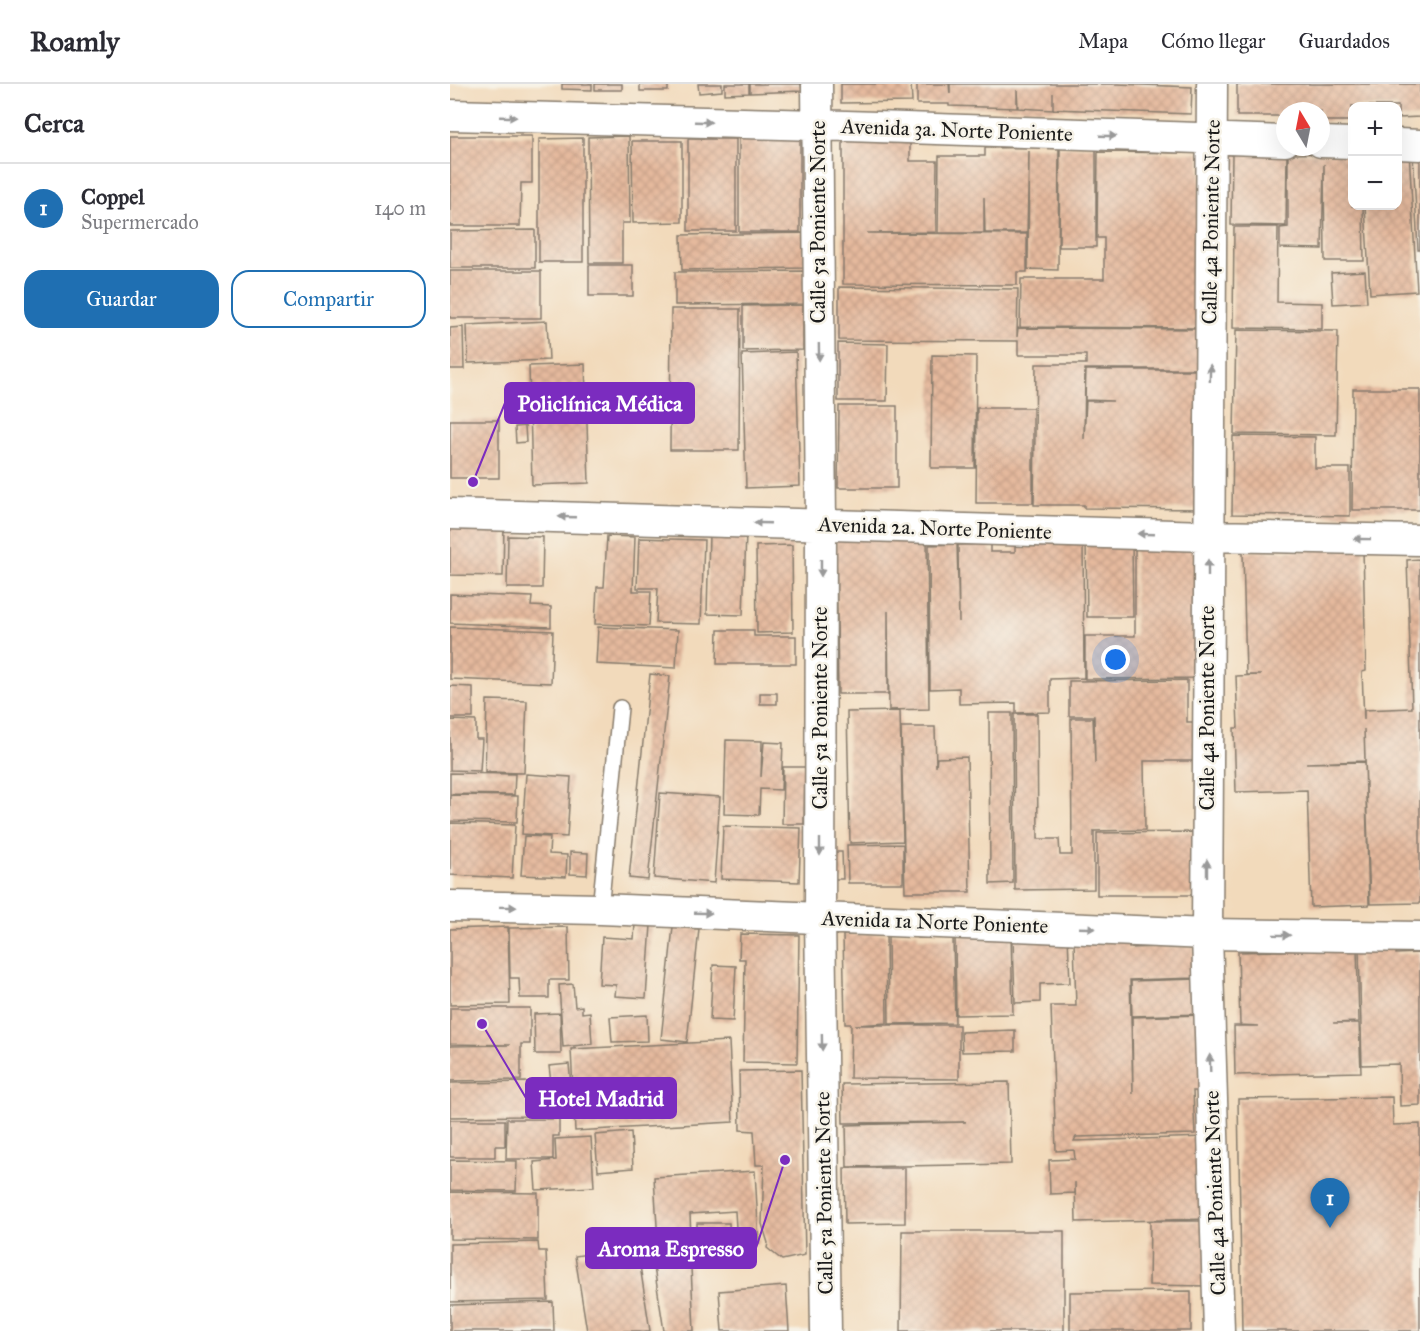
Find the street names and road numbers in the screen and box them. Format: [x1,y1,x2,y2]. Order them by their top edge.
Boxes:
street label: Avenida 3a. Norte Poniente [840,113,1073,147]
street label: Calle 4a Poniente Norte [1196,119,1226,325]
street label: Calle 5a Poniente Norte [805,120,831,324]
street label: Avenida 2a. Norte Poniente [817,511,1052,545]
street label: Calle 4a Poniente Norte [1194,605,1220,811]
street label: Calle 5a Poniente Norte [807,606,833,810]
street label: Avenida 1a Norte Poniente [820,905,1049,939]
street label: Calle 4a Poniente Norte [1198,1090,1232,1296]
street label: Calle 5a Poniente Norte [809,1091,839,1295]

